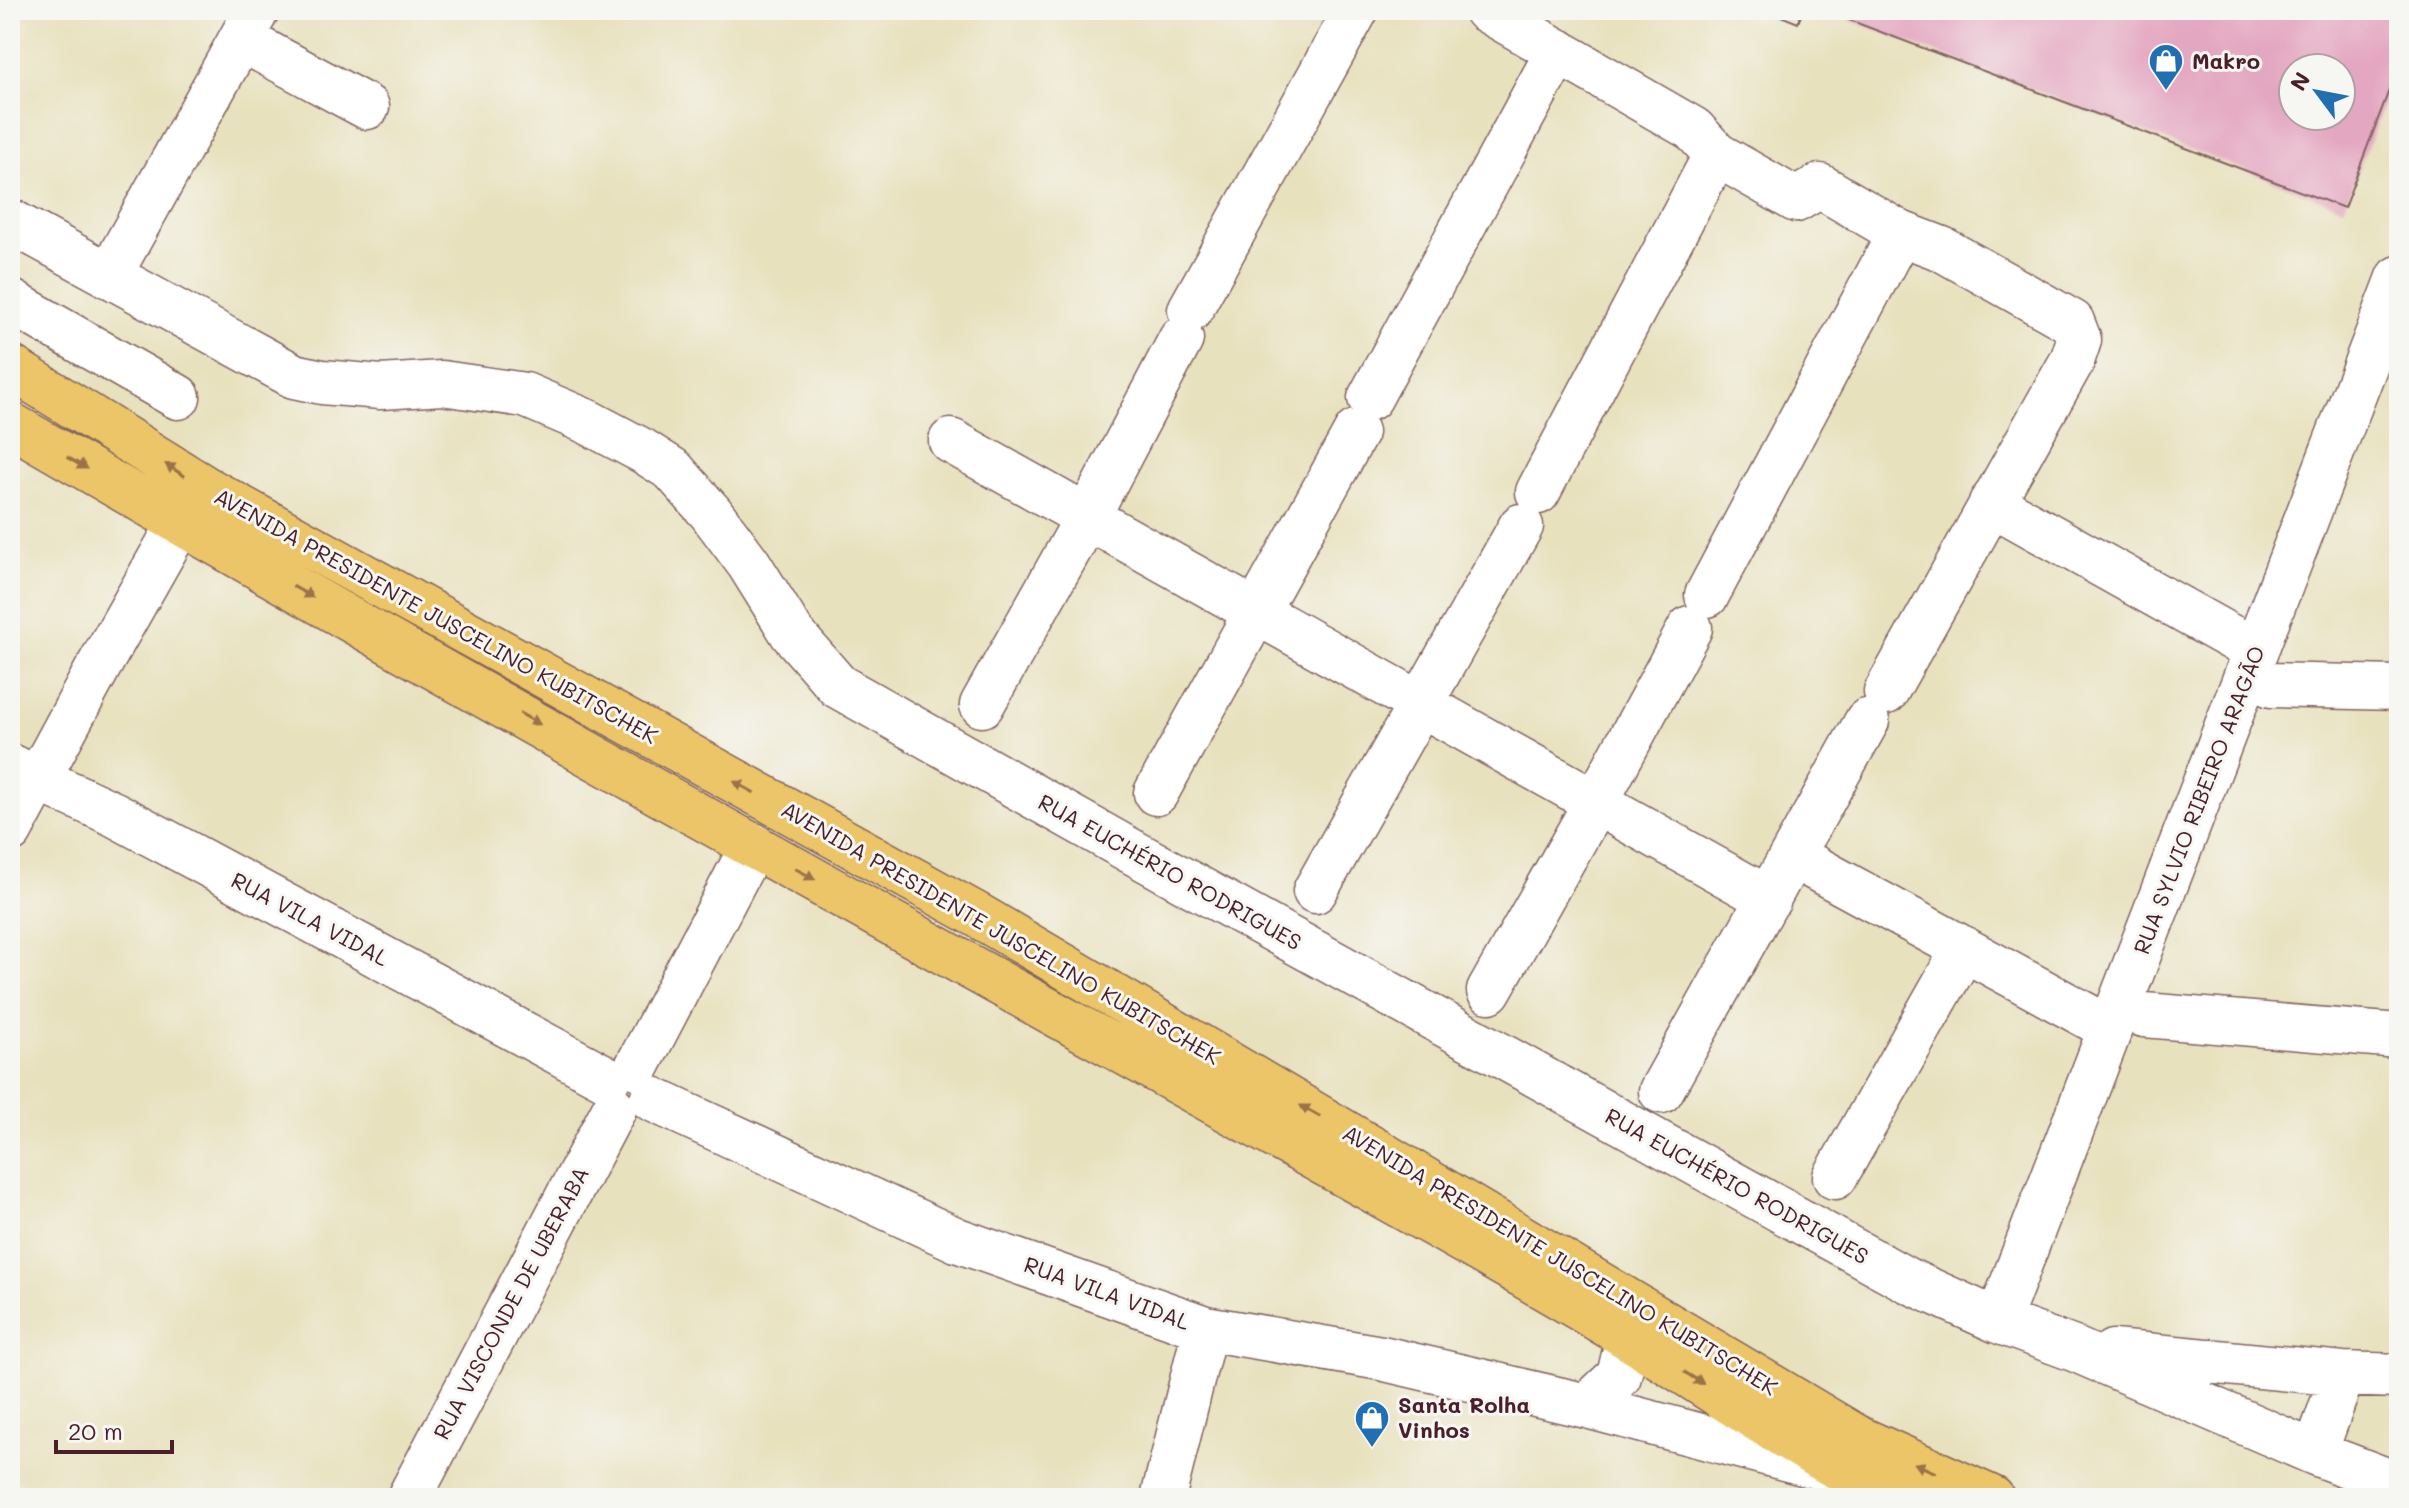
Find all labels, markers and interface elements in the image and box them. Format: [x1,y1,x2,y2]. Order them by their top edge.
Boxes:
shop icon: Makro [2147,42,2185,92]
place label: Makro [2192,46,2260,75]
north arrow [2277,52,2357,132]
text: N [2283,66,2316,96]
one-way arrow [66,456,88,470]
one-way arrow [164,463,186,477]
street label: AVENIDA PRESIDENTE JUSCELINO KUBITSCHEK [209,481,663,750]
one-way arrow [292,585,314,599]
street label: RUA SYLVIO RIBEIRO ARAGÃO [2126,641,2271,958]
one-way arrow [518,713,541,726]
one-way arrow [733,780,756,794]
street label: RUA EUCHÉRIO RODRIGUES [1033,787,1307,956]
street label: AVENIDA PRESIDENTE JUSCELINO KUBITSCHEK [776,794,1226,1071]
street label: RUA VILA VIDAL [226,865,394,972]
one-way arrow [794,867,816,881]
street label: RUA EUCHÉRIO RODRIGUES [1600,1101,1874,1270]
one-way arrow [1299,1104,1321,1118]
street label: AVENIDA PRESIDENTE JUSCELINO KUBITSCHEK [1337,1118,1783,1401]
street label: RUA VISCONDE DE UBERABA [426,1161,595,1444]
street label: RUA VILA VIDAL [1020,1249,1194,1336]
one-way arrow [1683,1371,1705,1385]
place label: Santa Rolha Vinhos [1398,1390,1530,1444]
shop icon: Santa Rolha Vinhos [1353,1399,1391,1449]
scale bar [56,1404,172,1454]
text: 20 m [68,1415,123,1446]
one-way arrow [1913,1462,1936,1475]

